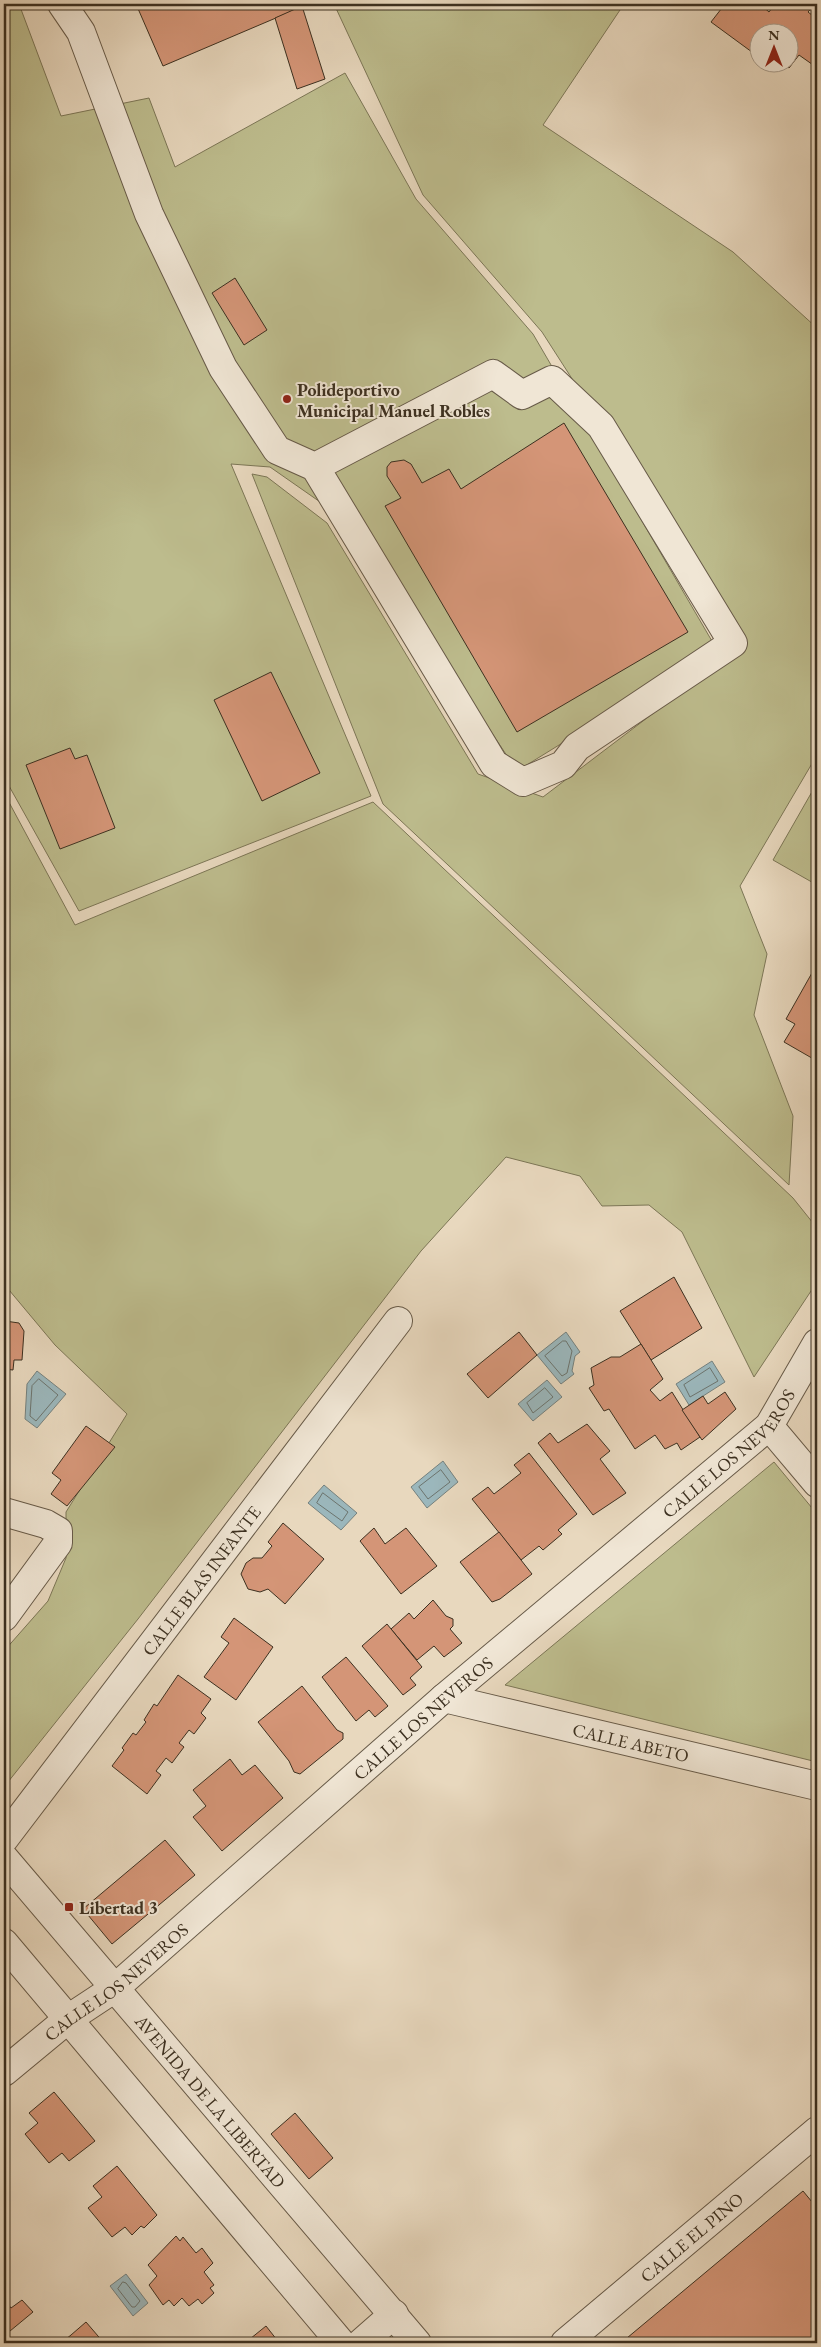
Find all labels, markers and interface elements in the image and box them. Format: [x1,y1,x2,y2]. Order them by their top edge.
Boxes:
north arrow [748,22,798,72]
text: N [768,26,780,44]
place label: Polideportivo Municipal Manuel Robles [297,378,490,422]
marker: Polideportivo Municipal Manuel Robles [281,393,293,405]
street label: CALLE LOS NEVEROS [657,1385,800,1523]
street label: CALLE BLAS INFANTE [136,1501,265,1660]
street label: CALLE LOS NEVEROS [348,1651,497,1785]
street label: CALLE ABETO [570,1717,691,1767]
place label: Libertad 3 [79,1896,158,1919]
marker: Libertad 3 [63,1901,75,1913]
street label: CALLE LOS NEVEROS [39,1918,193,2046]
street label: AVENIDA DE LA LIBERTAD [130,2009,291,2192]
street label: CALLE EL PINO [635,2187,748,2287]

